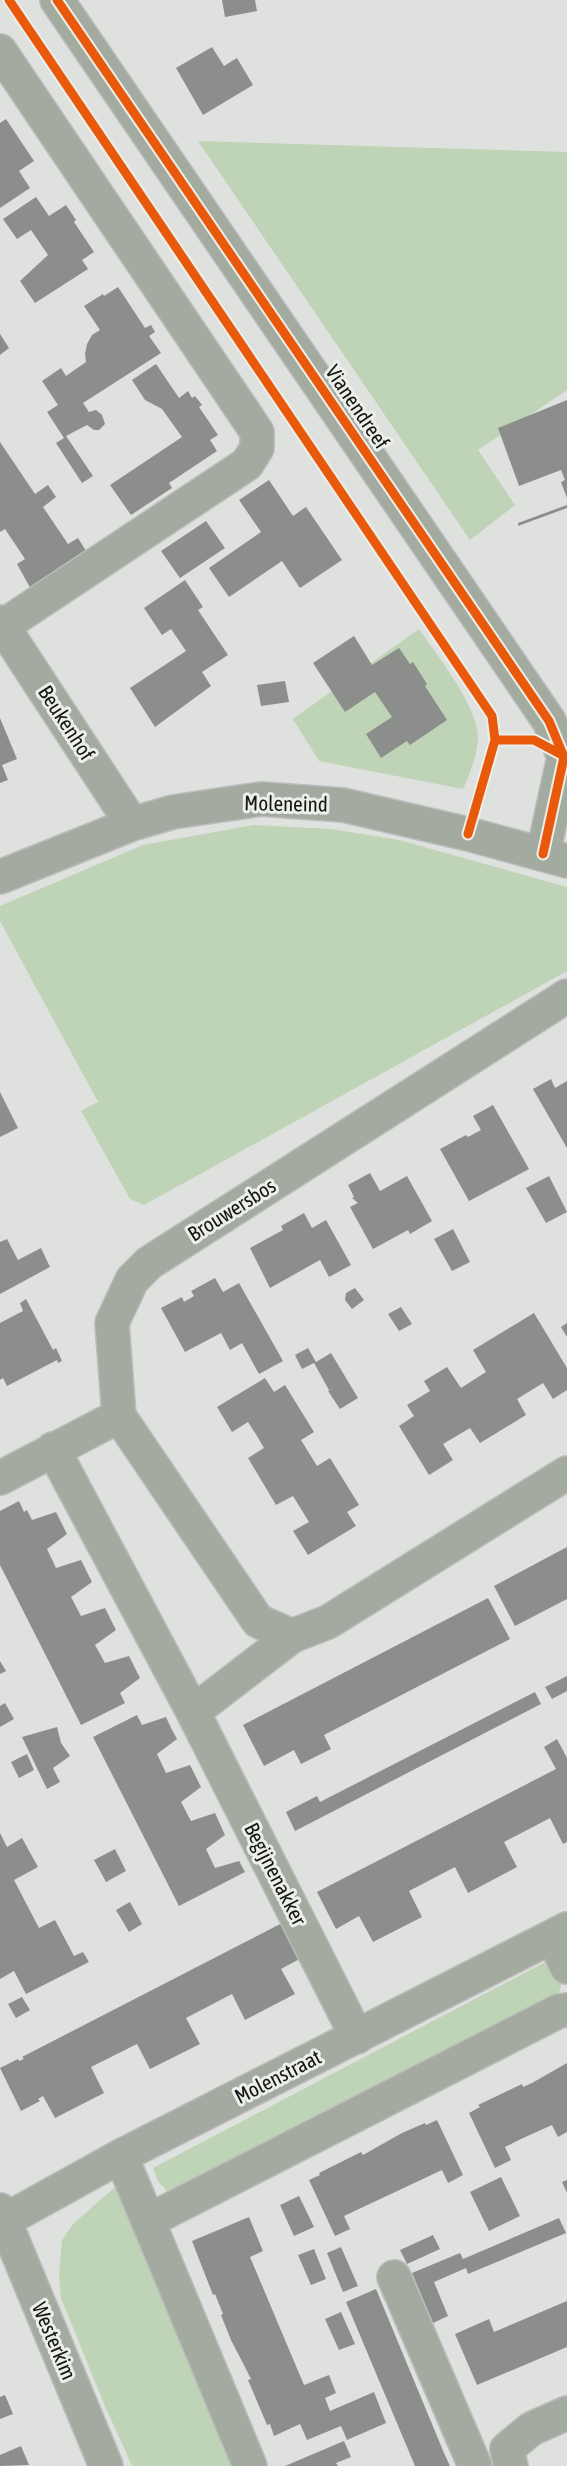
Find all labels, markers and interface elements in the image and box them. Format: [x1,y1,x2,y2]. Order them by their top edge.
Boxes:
street label: Vianendreef [321,360,395,453]
street label: Beukenhof [34,681,100,764]
street label: Moleneind [244,790,328,816]
street label: Brouwersbos [183,1173,280,1246]
street label: Begijnenakker [240,1818,312,1929]
street label: Molenstraat [230,2044,325,2108]
street label: Westerkim [28,2298,82,2383]

